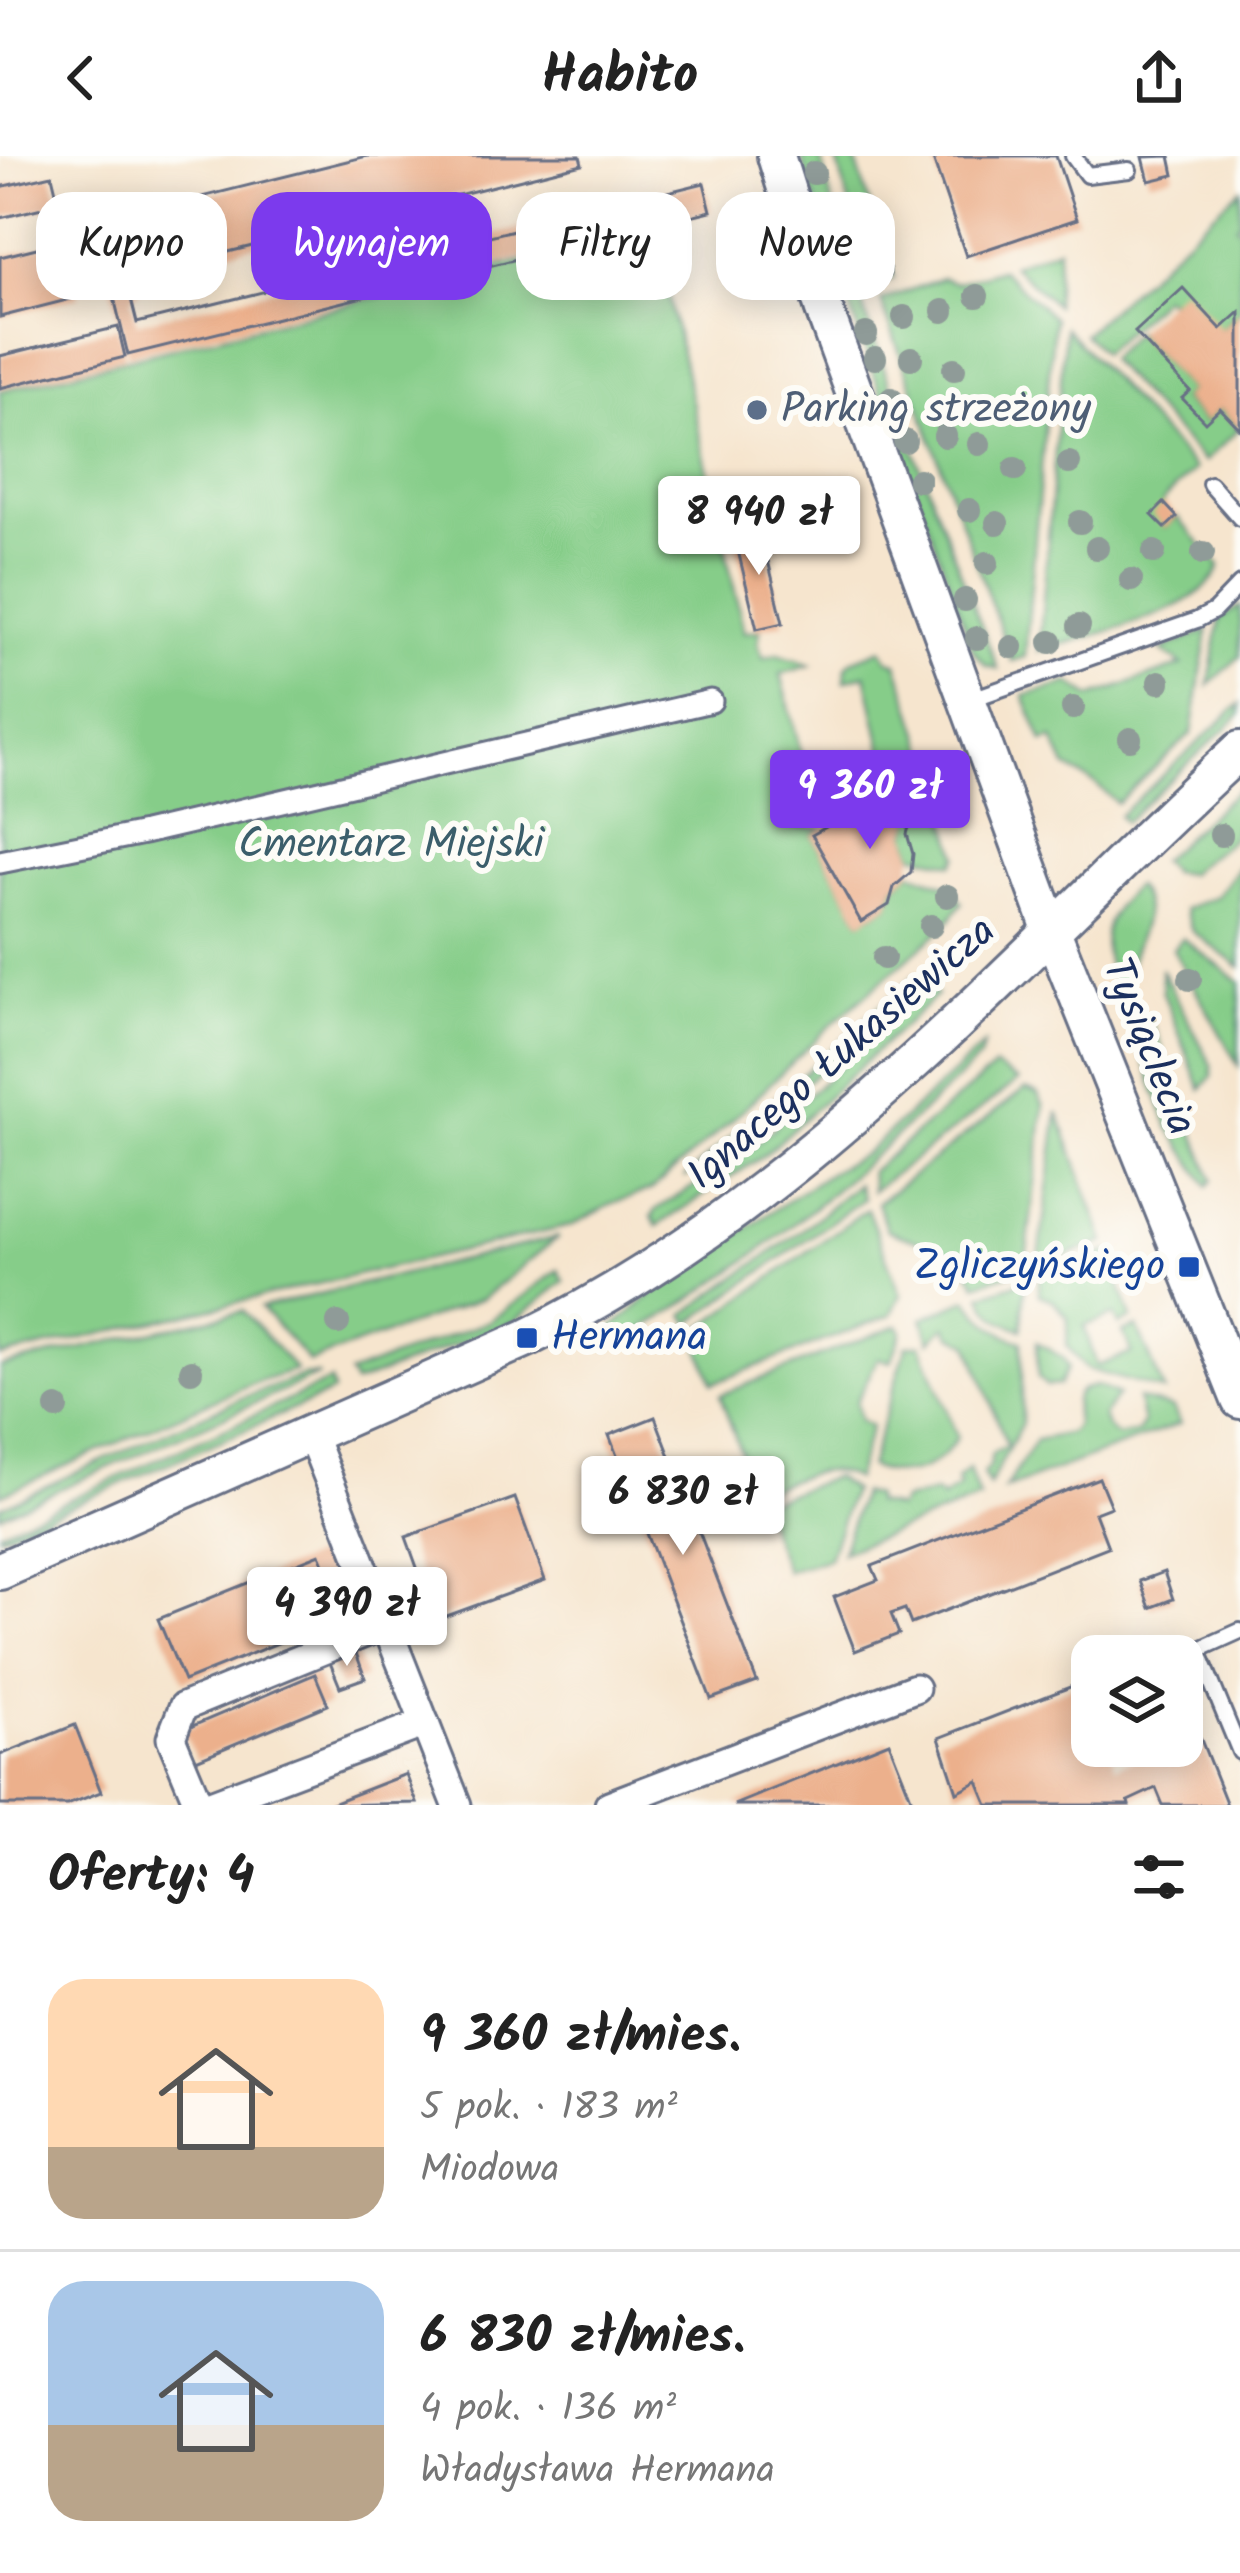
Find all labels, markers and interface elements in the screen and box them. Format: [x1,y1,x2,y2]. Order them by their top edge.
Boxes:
text: Habito [542,35,698,121]
icon: back [48,45,114,111]
icon: share [1126,45,1192,111]
chip: Kupno [36,192,227,300]
chip: Wynajem [251,192,492,300]
chip: Filtry [516,192,692,300]
chip: Nowe [716,192,895,300]
place label: Parking strzeżony [781,377,1091,444]
marker: Parking strzeżony [744,397,770,423]
pin: 8 940 zł [635,476,883,578]
text: 8 940 zł [685,484,833,546]
pin: 9 360 zł [746,750,994,852]
text: 9 360 zł [797,758,943,820]
park label: Cmentarz Miejski [238,812,546,879]
street label: Ignacego Łukasiewicza [672,900,1012,1208]
street label: Tysiąclecia [1082,948,1214,1146]
place label: Zgliczyńskiego [914,1234,1165,1301]
marker: Zgliczyńskiego [1176,1254,1202,1280]
place label: Hermana [551,1305,707,1372]
marker: Hermana [514,1325,540,1351]
pin: 6 830 zł [559,1456,807,1558]
text: 6 830 zł [608,1464,758,1526]
pin: 4 390 zł [223,1567,471,1669]
text: 4 390 zł [274,1575,420,1637]
map controls [1071,1635,1203,1767]
button: layers [1071,1635,1203,1767]
text: Oferty: 4 [48,1837,255,1918]
icon: filters [1126,1844,1192,1910]
text: 9 360 zł/mies. [420,1997,741,2078]
icon: home [144,2027,288,2171]
text: 5 pok. · 183 m² [420,2078,678,2140]
text: Miodowa [420,2140,559,2202]
text: 6 830 zł/mies. [420,2298,745,2379]
icon: home [144,2329,288,2473]
text: 4 pok. · 136 m² [420,2379,676,2441]
text: Władysława Hermana [420,2441,775,2503]

